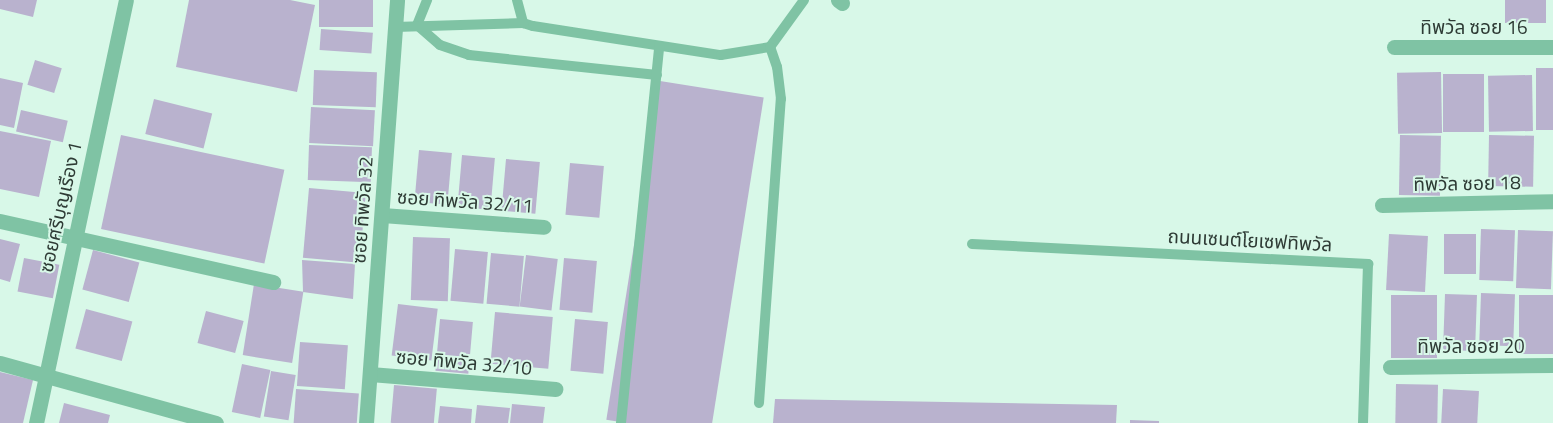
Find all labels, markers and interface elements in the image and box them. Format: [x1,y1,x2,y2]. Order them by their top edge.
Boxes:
street label: ทิพวัล ซอย 16 [1420,16,1528,38]
street label: ซอยศรีบุญเรือง 1 [34,139,86,275]
street label: ซอย ทิพวัล 32 [347,156,377,264]
street label: ทิพวัล ซอย 18 [1413,171,1521,195]
street label: ซอย ทิพวัล 32/11 [396,185,534,217]
street label: ถนนเซนต์โยเซฟทิพวัล [1167,224,1333,256]
street label: ทิพวัล ซอย 20 [1417,335,1525,357]
street label: ซอย ทิพวัล 32/10 [395,345,533,379]

